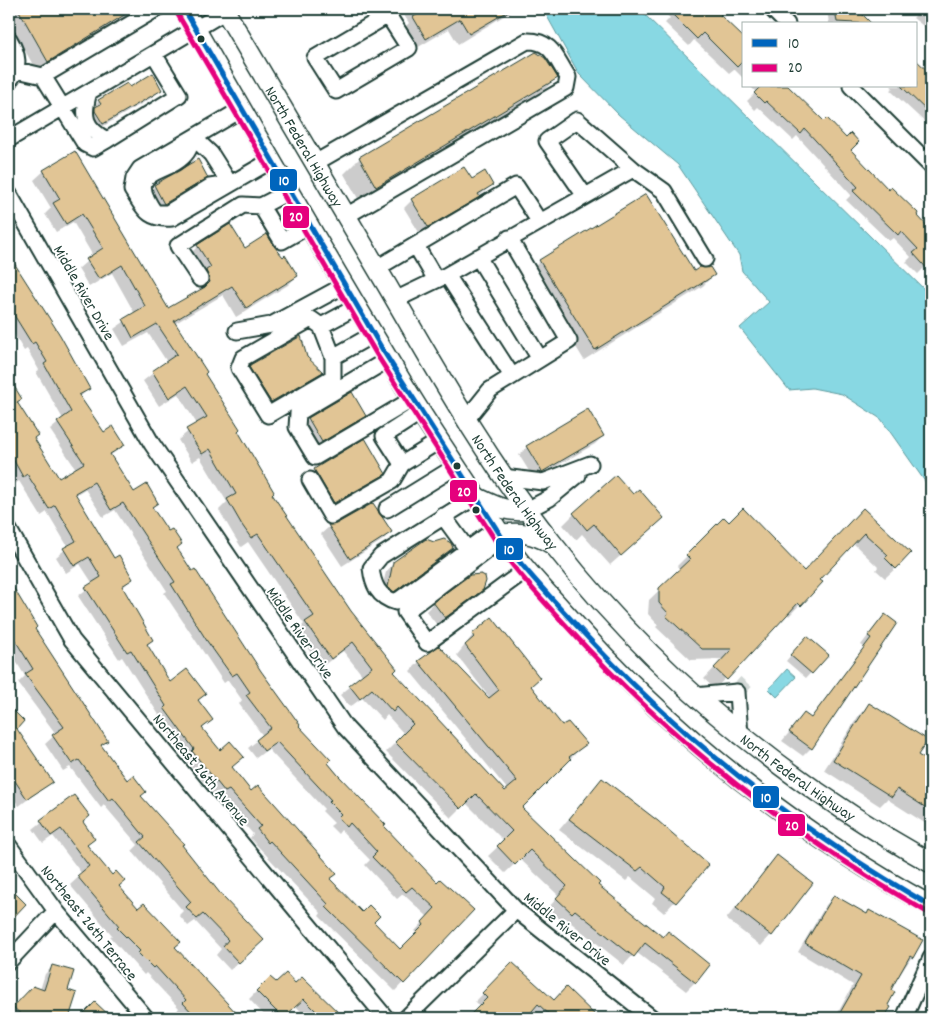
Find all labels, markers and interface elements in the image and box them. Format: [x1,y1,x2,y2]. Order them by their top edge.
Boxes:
legend [742,22,918,88]
unlabelled marker [196,34,206,44]
text: 10 [788,34,799,56]
text: 20 [788,58,803,80]
street label: North Federal Highway [258,82,348,213]
line badge: 10 [269,168,298,192]
text: 10 [279,172,289,192]
line badge: 20 [282,205,310,229]
text: 20 [289,208,303,228]
street label: Middle River Drive [46,241,119,345]
street label: North Federal Highway [464,430,563,556]
unlabelled marker [452,461,462,471]
line badge: 20 [449,479,478,503]
text: 20 [457,483,471,503]
unlabelled marker [471,505,481,515]
line badge: 10 [495,537,524,561]
text: 10 [504,541,514,561]
street label: Middle River Drive [260,583,338,684]
street label: Northeast 26th Avenue [146,709,254,832]
street label: North Federal Highway [734,729,860,829]
line badge: 10 [752,785,780,809]
text: 10 [761,789,771,809]
line badge: 20 [777,813,806,837]
text: 20 [785,817,799,837]
street label: Northeast 26th Terrace [34,861,142,986]
street label: Middle River Drive [518,887,615,972]

